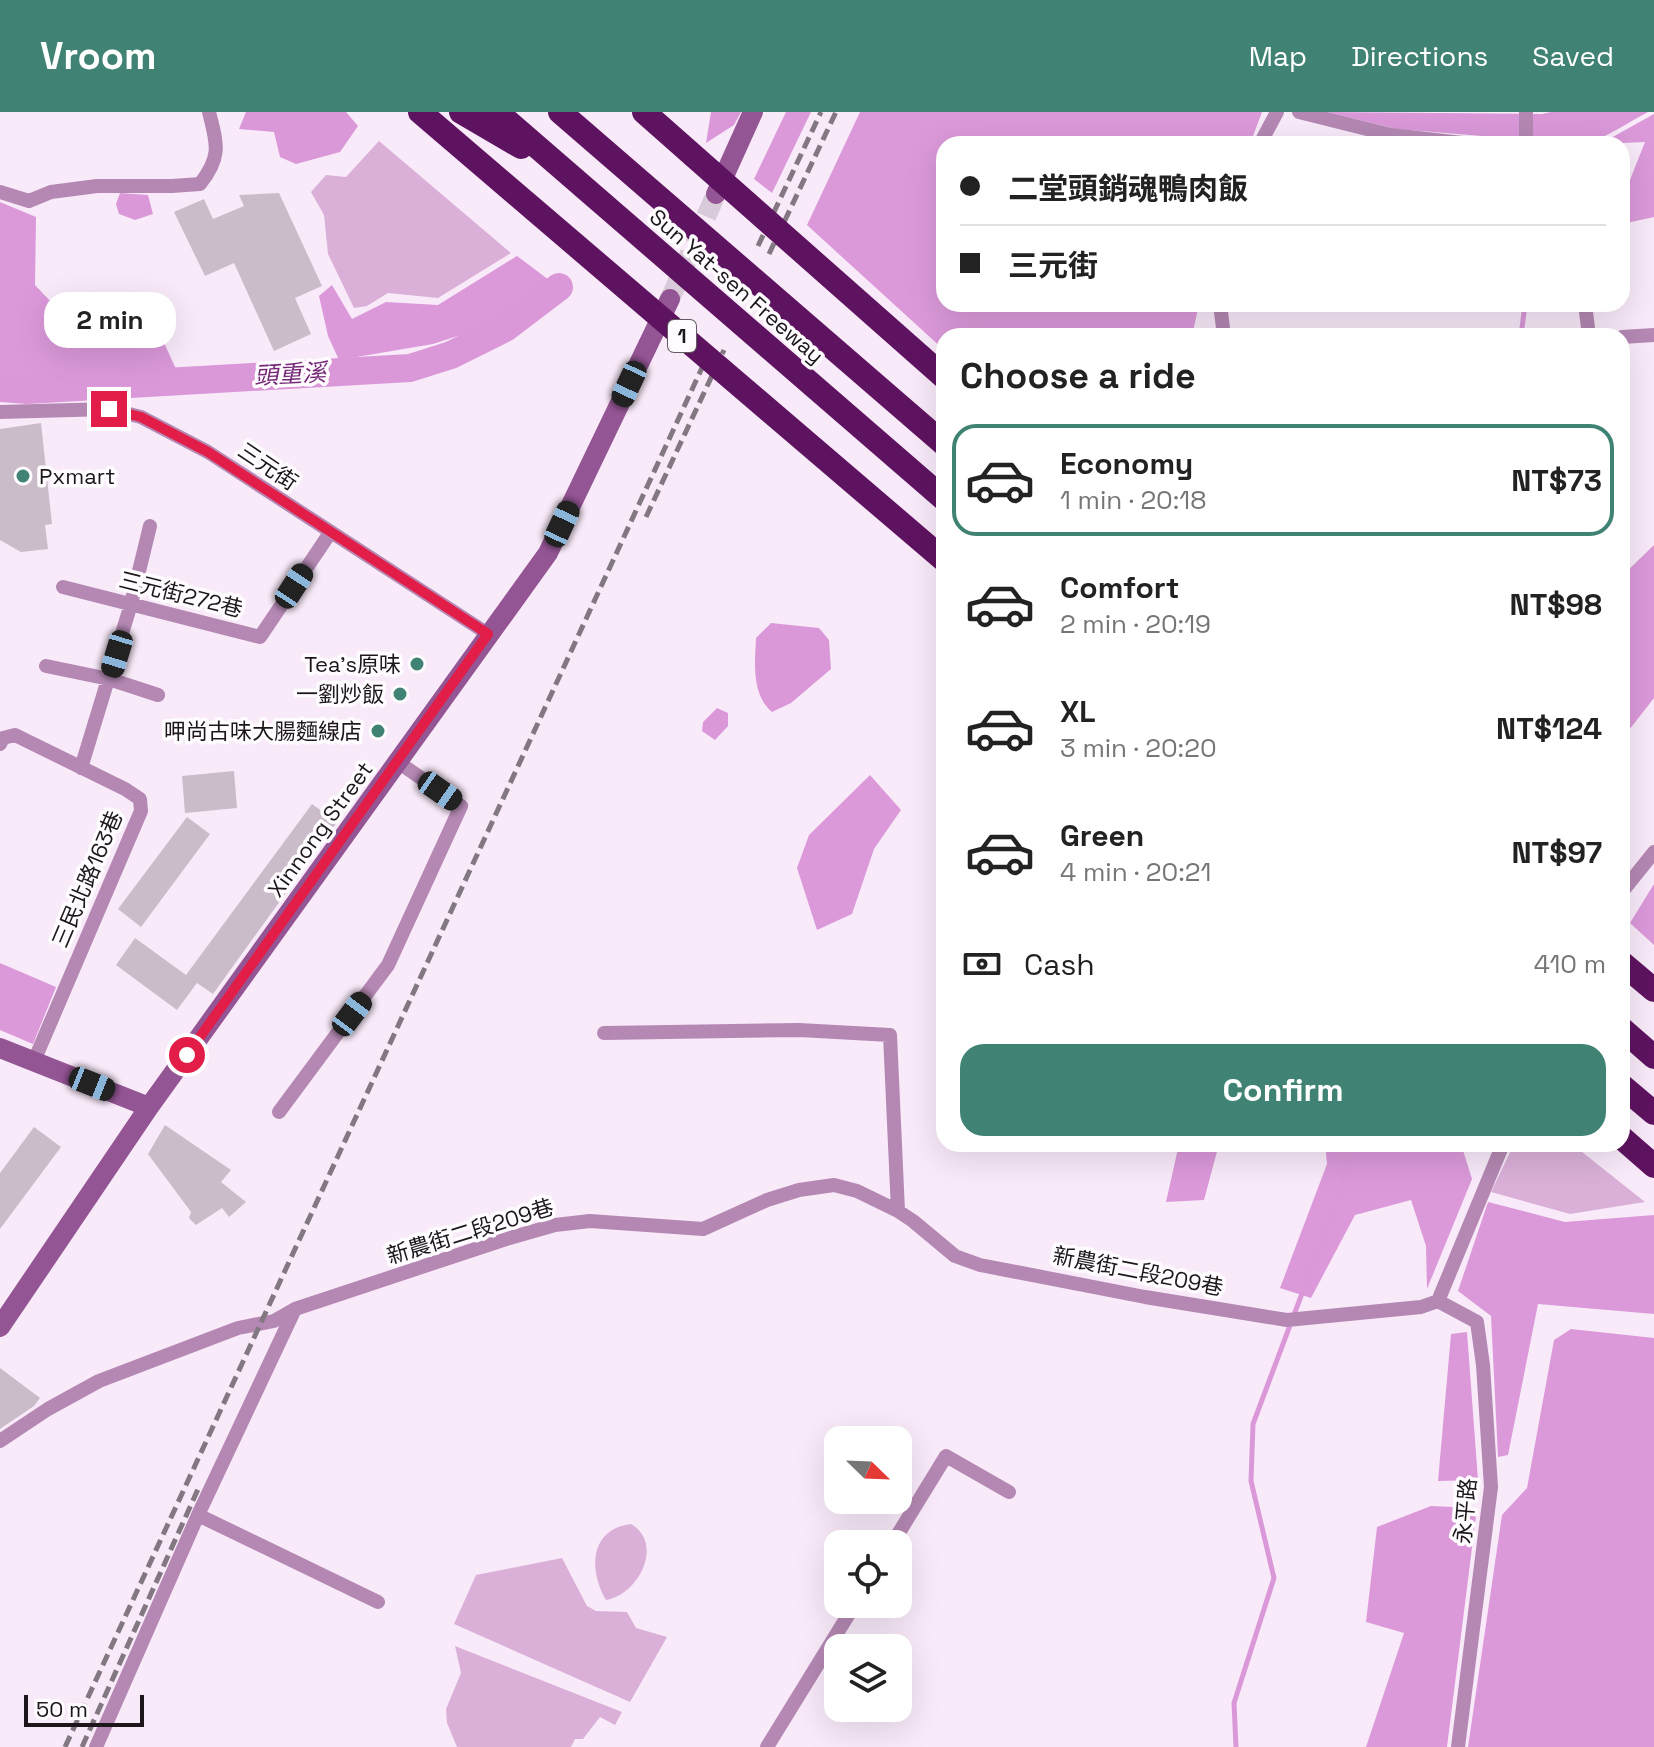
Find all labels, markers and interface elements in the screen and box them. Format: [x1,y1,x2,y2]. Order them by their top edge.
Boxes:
text: Vroom [40,32,157,80]
text: Map [1249,38,1307,74]
text: Directions [1351,38,1488,74]
text: Saved [1532,38,1614,74]
text: 二堂頭銷魂鴨肉飯 [1008,169,1248,208]
street label: Sun Yat-sen Freeway [644,203,830,369]
text: 三元街 [1008,246,1098,285]
callout: 2 min [43,293,175,349]
text: 2 min [76,303,144,337]
road number: 1 [668,320,696,352]
text: Choose a ride [960,353,1196,399]
water label: 頭重溪 [253,356,330,391]
car [608,357,650,411]
route end [91,391,127,427]
street label: 三元街 [233,436,303,496]
icon: car [964,444,1036,516]
text: Economy [1060,444,1193,483]
text: NT$73 [1511,461,1602,500]
place label: Pxmart [39,462,115,490]
marker: Pxmart [14,467,32,485]
text: 1 min · 20:18 [1060,483,1206,517]
car [541,497,583,551]
car [271,559,317,613]
street label: 三元街272巷 [116,565,246,623]
icon: car [964,568,1036,640]
text: Comfort [1060,568,1179,607]
text: NT$98 [1510,585,1602,624]
text: 2 min · 20:19 [1060,607,1211,641]
car [99,628,135,680]
place label: Tea's原味 [304,650,401,678]
marker: Tea's原味 [408,655,426,673]
place label: 一劉炒飯 [296,680,384,708]
marker: 一劉炒飯 [391,685,409,703]
icon: car [964,692,1036,764]
text: XL [1060,692,1096,731]
text: NT$124 [1496,709,1602,748]
place label: 呷尚古味大腸麵線店 [164,717,362,745]
marker: 呷尚古味大腸麵線店 [369,722,387,740]
text: 3 min · 20:20 [1060,731,1217,765]
street label: Xinnong Street [262,756,378,902]
car [413,767,467,815]
street label: 三民北路163巷 [46,806,128,952]
icon: car [964,816,1036,888]
text: Green [1060,816,1144,855]
text: NT$97 [1512,833,1602,872]
text: 4 min · 20:21 [1060,855,1211,889]
icon: cash [960,942,1004,986]
text: Cash [1024,945,1095,984]
text: 410 m [1534,947,1606,981]
car [328,988,376,1040]
route start [169,1037,205,1073]
button: Confirm [960,1044,1606,1136]
car [65,1064,119,1104]
street label: 新農街二段209巷 [383,1192,557,1270]
street label: 新農街二段209巷 [1050,1241,1226,1301]
north arrow [824,1426,912,1514]
map controls [824,1426,912,1722]
street label: 永平路 [1448,1477,1482,1545]
button: locate [824,1530,912,1618]
button: layers [824,1634,912,1722]
scale bar [24,1691,144,1727]
text: 50 m [36,1695,88,1723]

